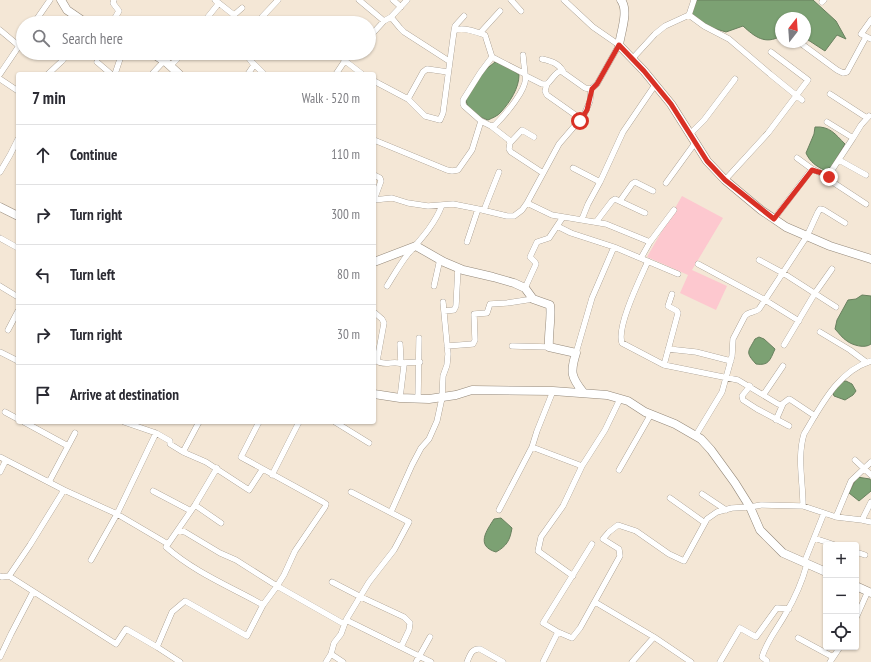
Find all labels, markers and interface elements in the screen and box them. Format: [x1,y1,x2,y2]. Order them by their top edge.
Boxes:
north arrow [775,12,811,48]
search box [16,16,376,60]
icon: search [30,27,52,49]
text: Search here [62,29,123,48]
text: 7 min [32,87,66,109]
text: Walk · 520 m [302,90,360,107]
route start [571,112,589,130]
icon: ahead [32,144,54,166]
text: Continue [70,145,117,164]
text: 110 m [331,146,360,163]
route end [820,168,838,186]
icon: right [32,204,54,226]
text: Turn right [70,205,122,224]
text: 300 m [331,206,360,223]
icon: left [32,264,54,286]
text: Turn left [70,265,115,284]
text: 80 m [337,266,360,283]
icon: right [32,324,54,346]
text: Turn right [70,325,122,344]
text: 30 m [337,326,360,343]
icon: arrive [32,384,54,406]
text: Arrive at destination [70,385,179,404]
map controls [823,542,859,650]
button: + [823,542,859,578]
button: − [823,578,859,614]
button: locate [823,614,859,650]

